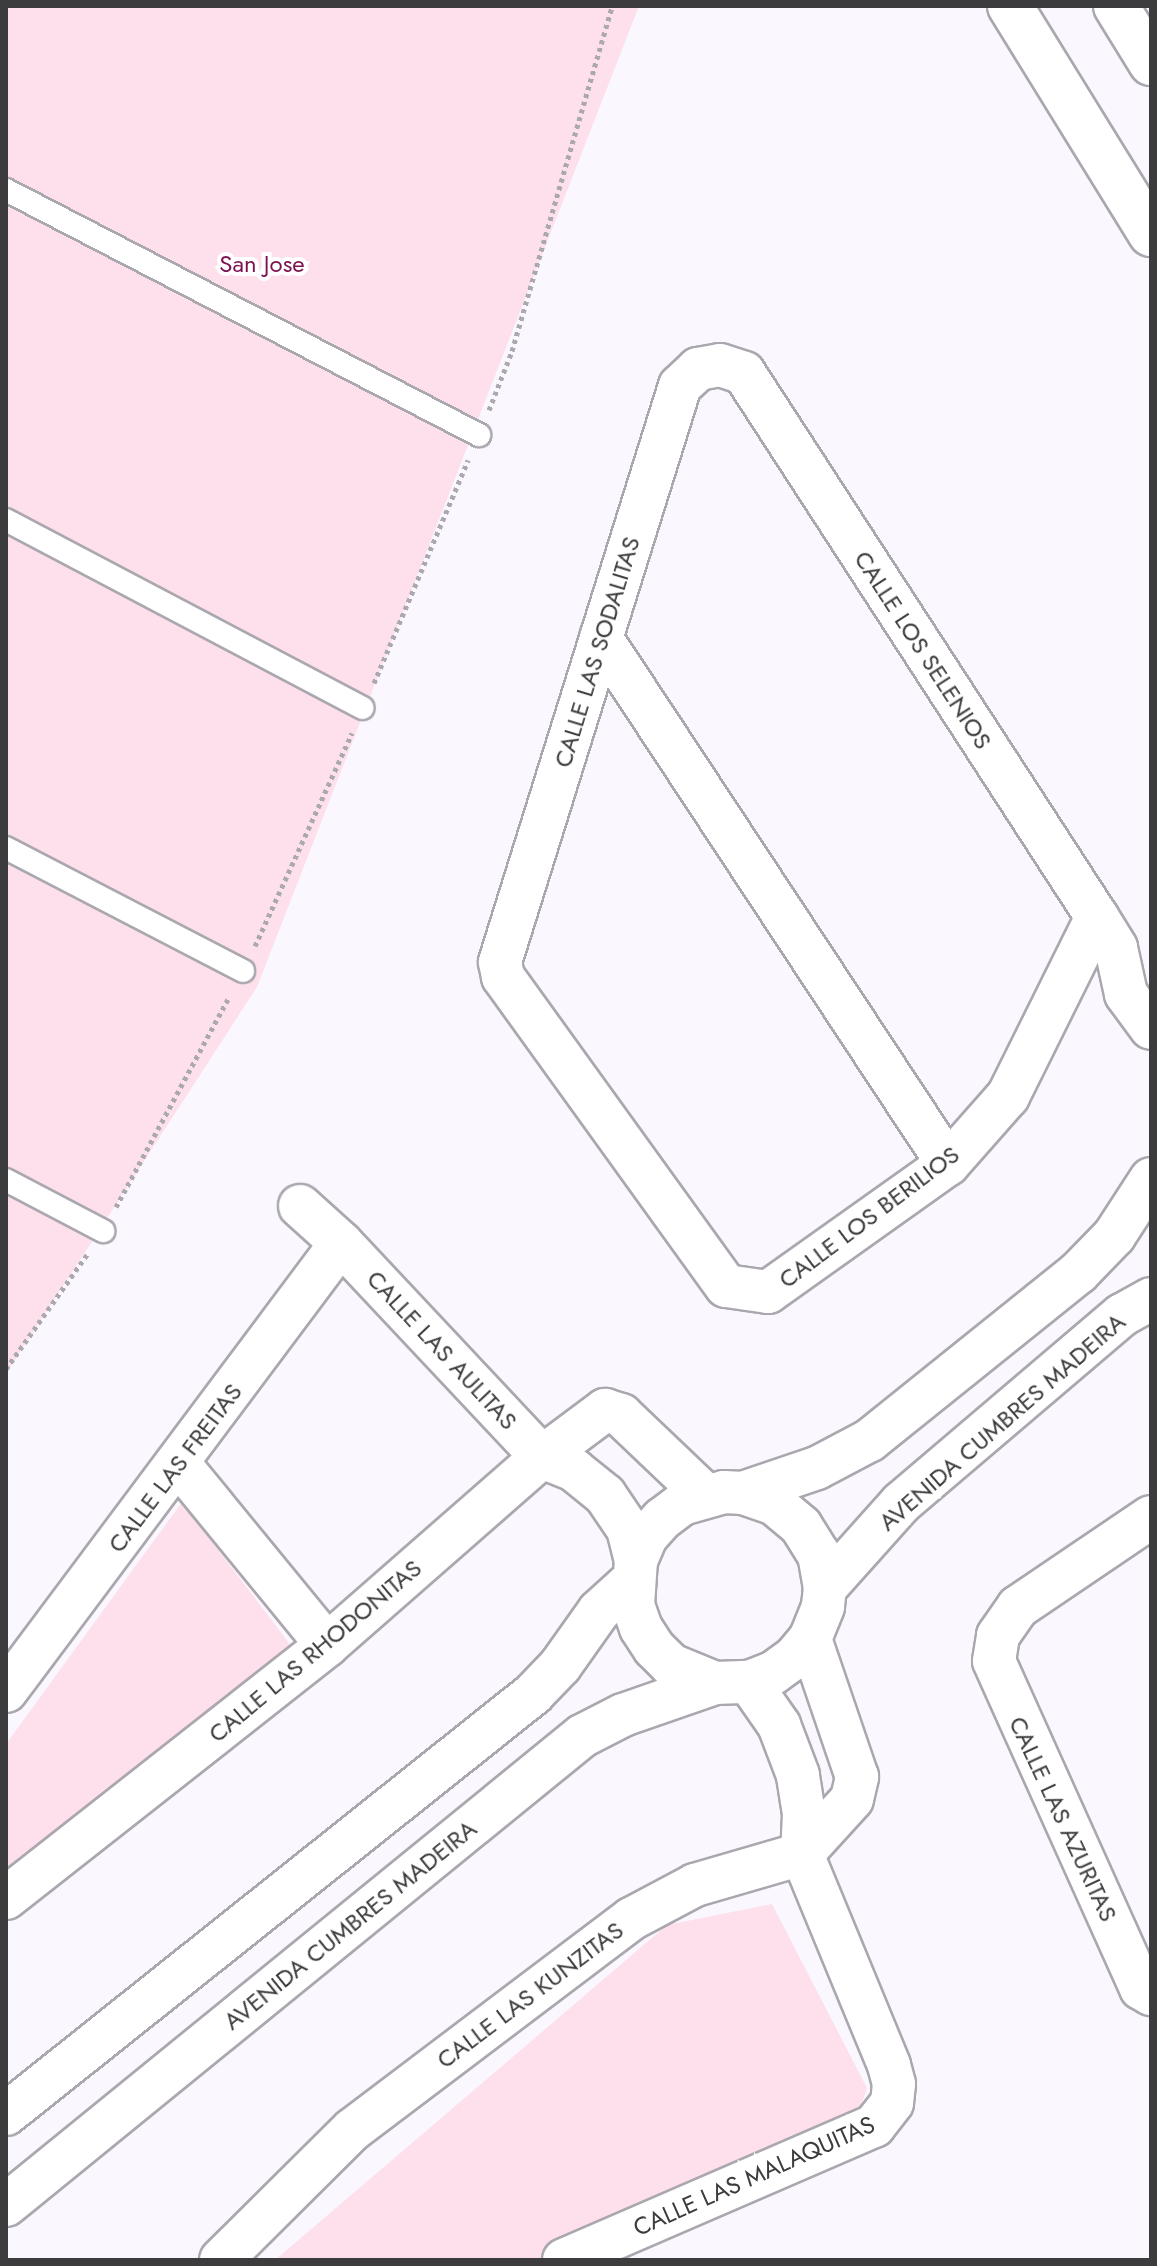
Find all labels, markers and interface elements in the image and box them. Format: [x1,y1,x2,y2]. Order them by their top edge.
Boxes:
park label: San Jose [219,250,305,278]
street label: CALLE LAS SODALITAS [548,533,646,771]
street label: CALLE LOS SELENIOS [848,546,998,754]
street label: CALLE LOS BERILIOS [773,1140,965,1294]
street label: CALLE LAS AULITAS [361,1265,523,1435]
street label: AVENIDA CUMBRES MADEIRA [873,1307,1131,1537]
street label: CALLE LAS FREITAS [102,1378,248,1558]
street label: CALLE LAS RHODONITAS [203,1554,427,1748]
street label: CALLE LAS AZURITAS [1003,1712,1123,1926]
street label: AVENIDA CUMBRES MADEIRA [218,1814,482,2036]
street label: CALLE LAS KUNZITAS [431,1916,629,2074]
street label: CALLE LAS MALAQUITAS [629,2110,879,2242]

